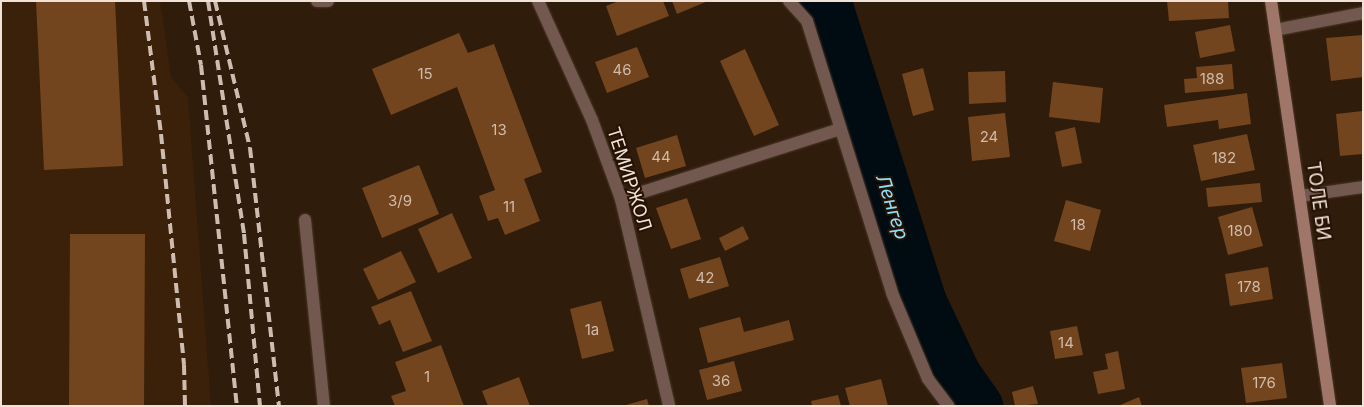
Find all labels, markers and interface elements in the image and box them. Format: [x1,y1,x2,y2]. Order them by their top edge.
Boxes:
house number: 46 [613,61,631,79]
house number: 15 [417,65,433,83]
house number: 188 [1200,70,1224,88]
house number: 13 [491,121,507,139]
street label: ТЕМИРЖОЛ [602,124,656,234]
house number: 24 [980,128,998,146]
house number: 44 [651,148,671,166]
house number: 182 [1212,149,1236,167]
street label: ТОЛЕ БИ [1302,160,1334,242]
water label: Ленгер [871,172,913,242]
house number: 3/9 [388,192,412,210]
house number: 11 [503,198,515,216]
house number: 18 [1070,216,1086,234]
house number: 180 [1228,222,1252,240]
house number: 42 [696,269,714,287]
house number: 178 [1237,278,1261,296]
house number: 1а [585,321,599,339]
house number: 14 [1058,334,1074,352]
house number: 1 [424,368,430,386]
house number: 36 [712,372,730,390]
house number: 176 [1252,374,1276,392]

